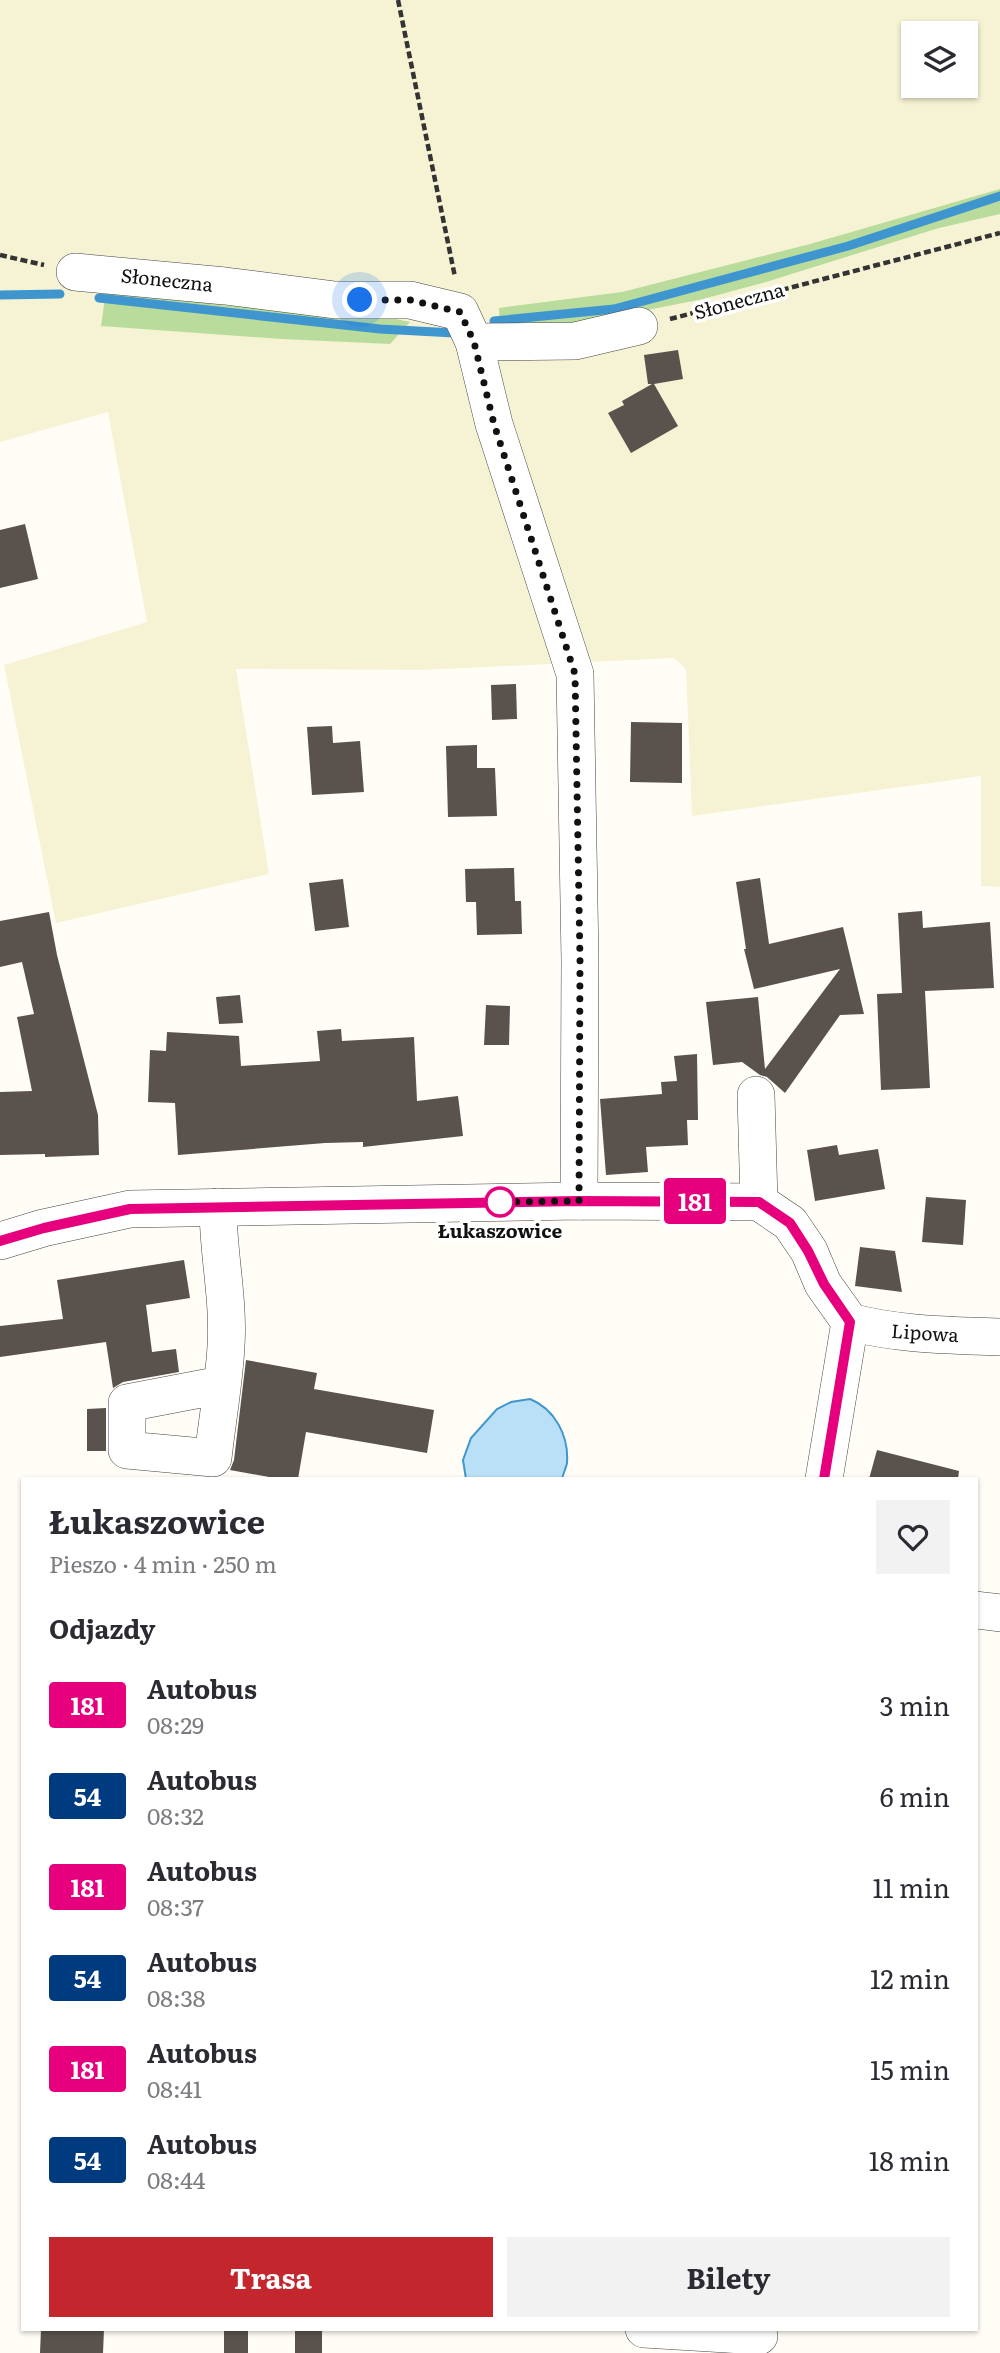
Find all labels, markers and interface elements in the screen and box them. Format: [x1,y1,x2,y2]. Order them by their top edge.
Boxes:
map controls [901,21,978,98]
button: layers [901,21,978,98]
street label: Słoneczna [120,260,215,298]
street label: Słoneczna [690,274,788,326]
your location [342,282,377,317]
line badge: 181 [655,1178,735,1224]
text: 181 [678,1183,712,1218]
marker: Łukaszowice [485,1187,515,1217]
place label: Łukaszowice [438,1216,562,1244]
street label: Lipowa [890,1316,960,1348]
text: Łukaszowice [49,1495,265,1544]
button: heart [876,1500,950,1574]
text: Pieszo · 4 min · 250 m [49,1546,277,1580]
text: Odjazdy [49,1608,155,1647]
text: Autobus [147,1668,257,1707]
text: 3 min [880,1685,950,1724]
text: 181 [70,1687,105,1722]
text: 08:29 [147,1707,204,1741]
text: Autobus [147,1759,257,1798]
text: 6 min [880,1776,950,1815]
text: 54 [74,1778,101,1813]
text: 08:32 [147,1798,204,1832]
text: Autobus [147,1850,257,1889]
text: 11 min [873,1867,950,1906]
text: 181 [70,1869,105,1904]
text: 08:37 [147,1889,204,1923]
text: Autobus [147,1941,257,1980]
text: 12 min [870,1958,950,1997]
text: 54 [74,1960,101,1995]
text: 08:38 [147,1980,206,2014]
text: Autobus [147,2032,257,2071]
text: 15 min [870,2049,950,2088]
text: 181 [70,2051,105,2086]
text: 08:41 [147,2071,202,2105]
text: Autobus [147,2123,257,2162]
text: 18 min [869,2140,950,2179]
text: 54 [74,2142,101,2177]
text: 08:44 [147,2162,206,2196]
button: Trasa [49,2237,493,2317]
button: Bilety [507,2237,950,2317]

